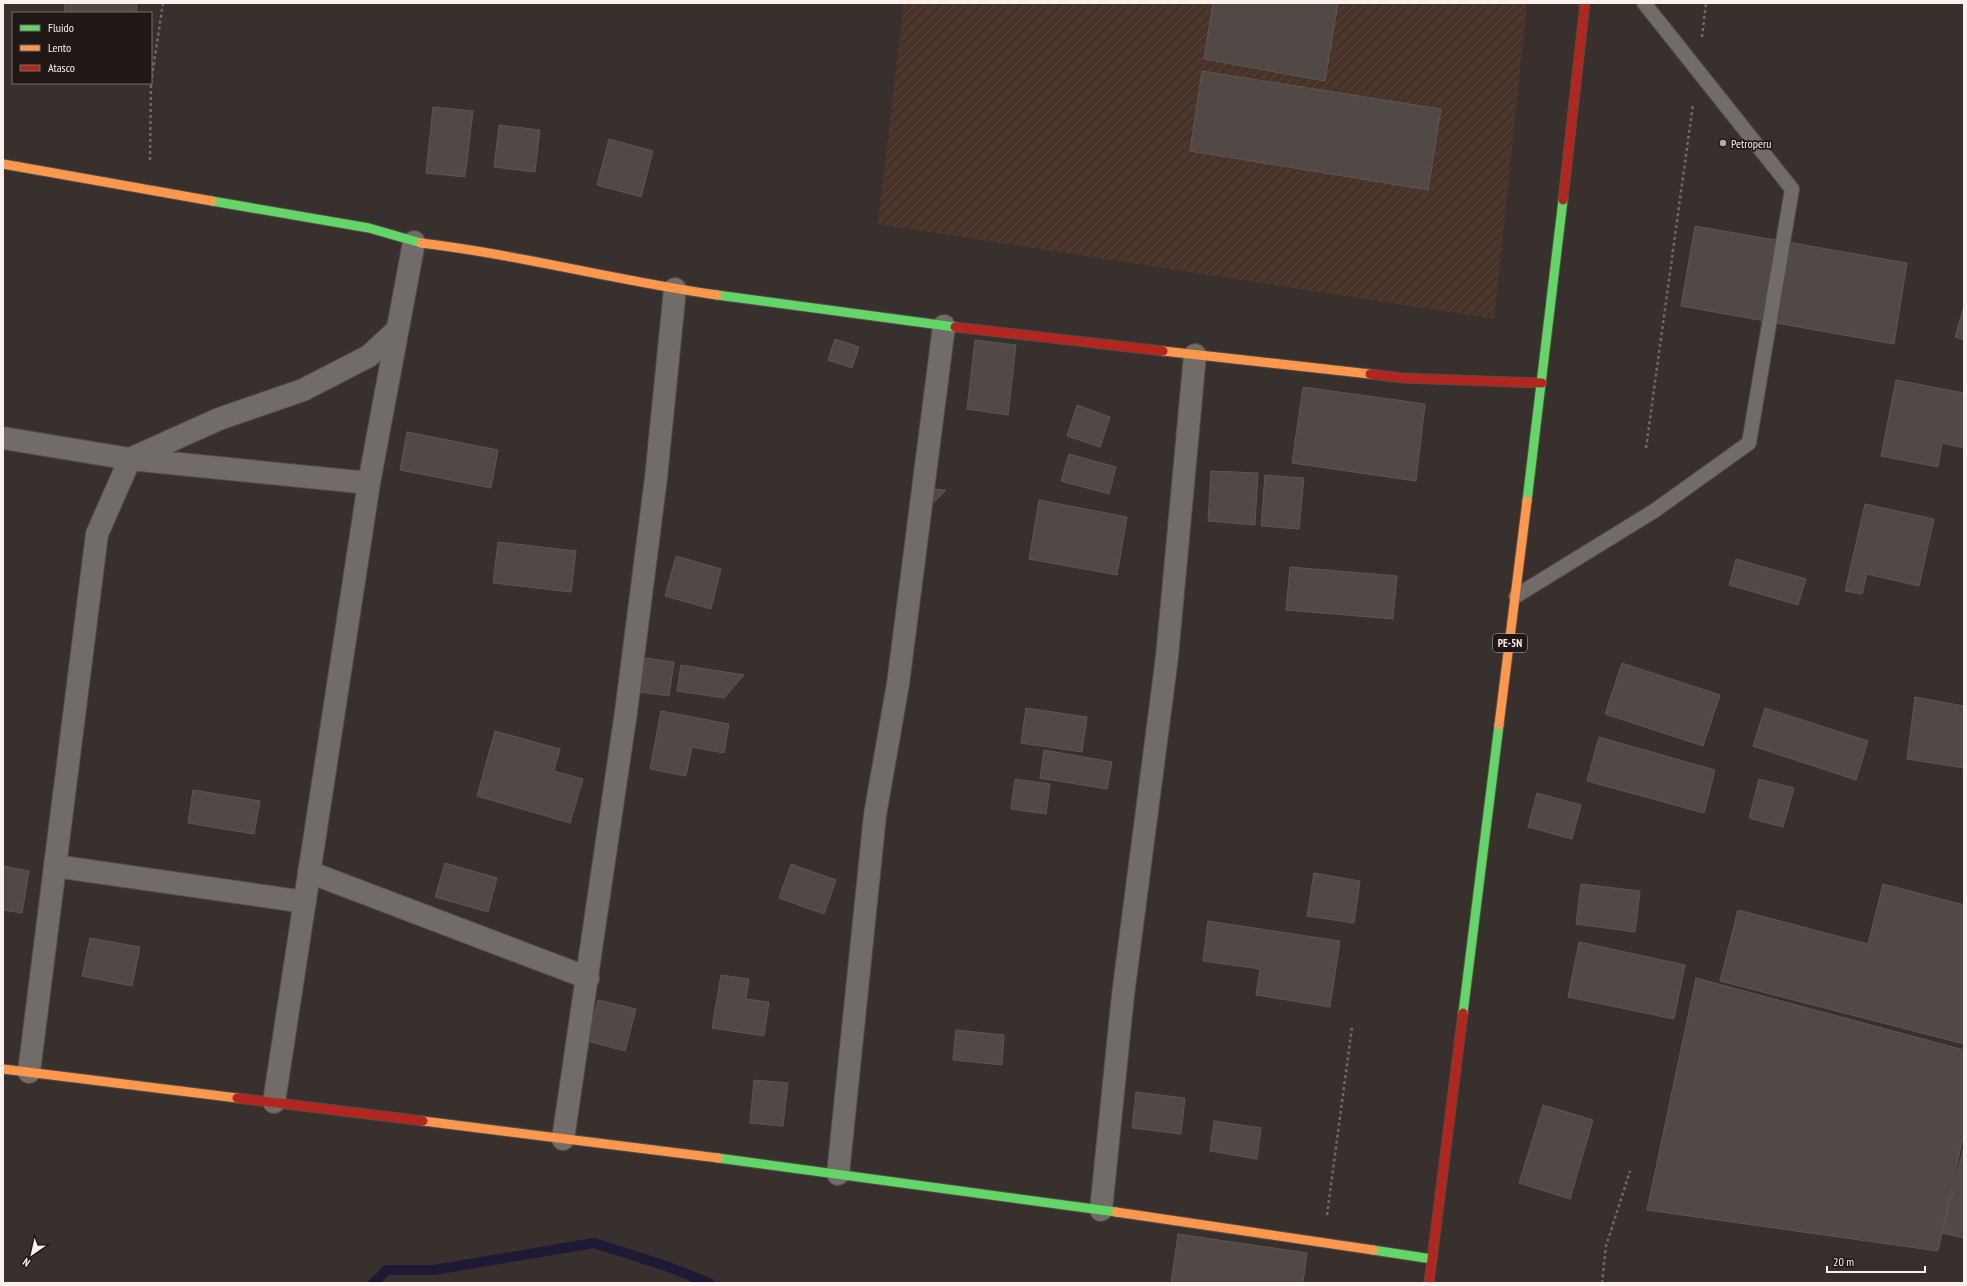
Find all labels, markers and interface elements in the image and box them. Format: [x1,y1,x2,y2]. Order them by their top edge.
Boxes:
legend [12,12,152,84]
text: Fluido [48,20,74,35]
text: Lento [48,40,71,55]
text: Atasco [48,60,75,75]
place label: Petroperu [1731,136,1771,151]
marker: Petroperu [1718,138,1728,148]
road number: PE-5N [1493,634,1527,652]
north arrow [12,1234,52,1274]
scale bar [1827,1248,1925,1274]
text: 20 m [1833,1254,1854,1269]
text: N [20,1255,33,1270]

